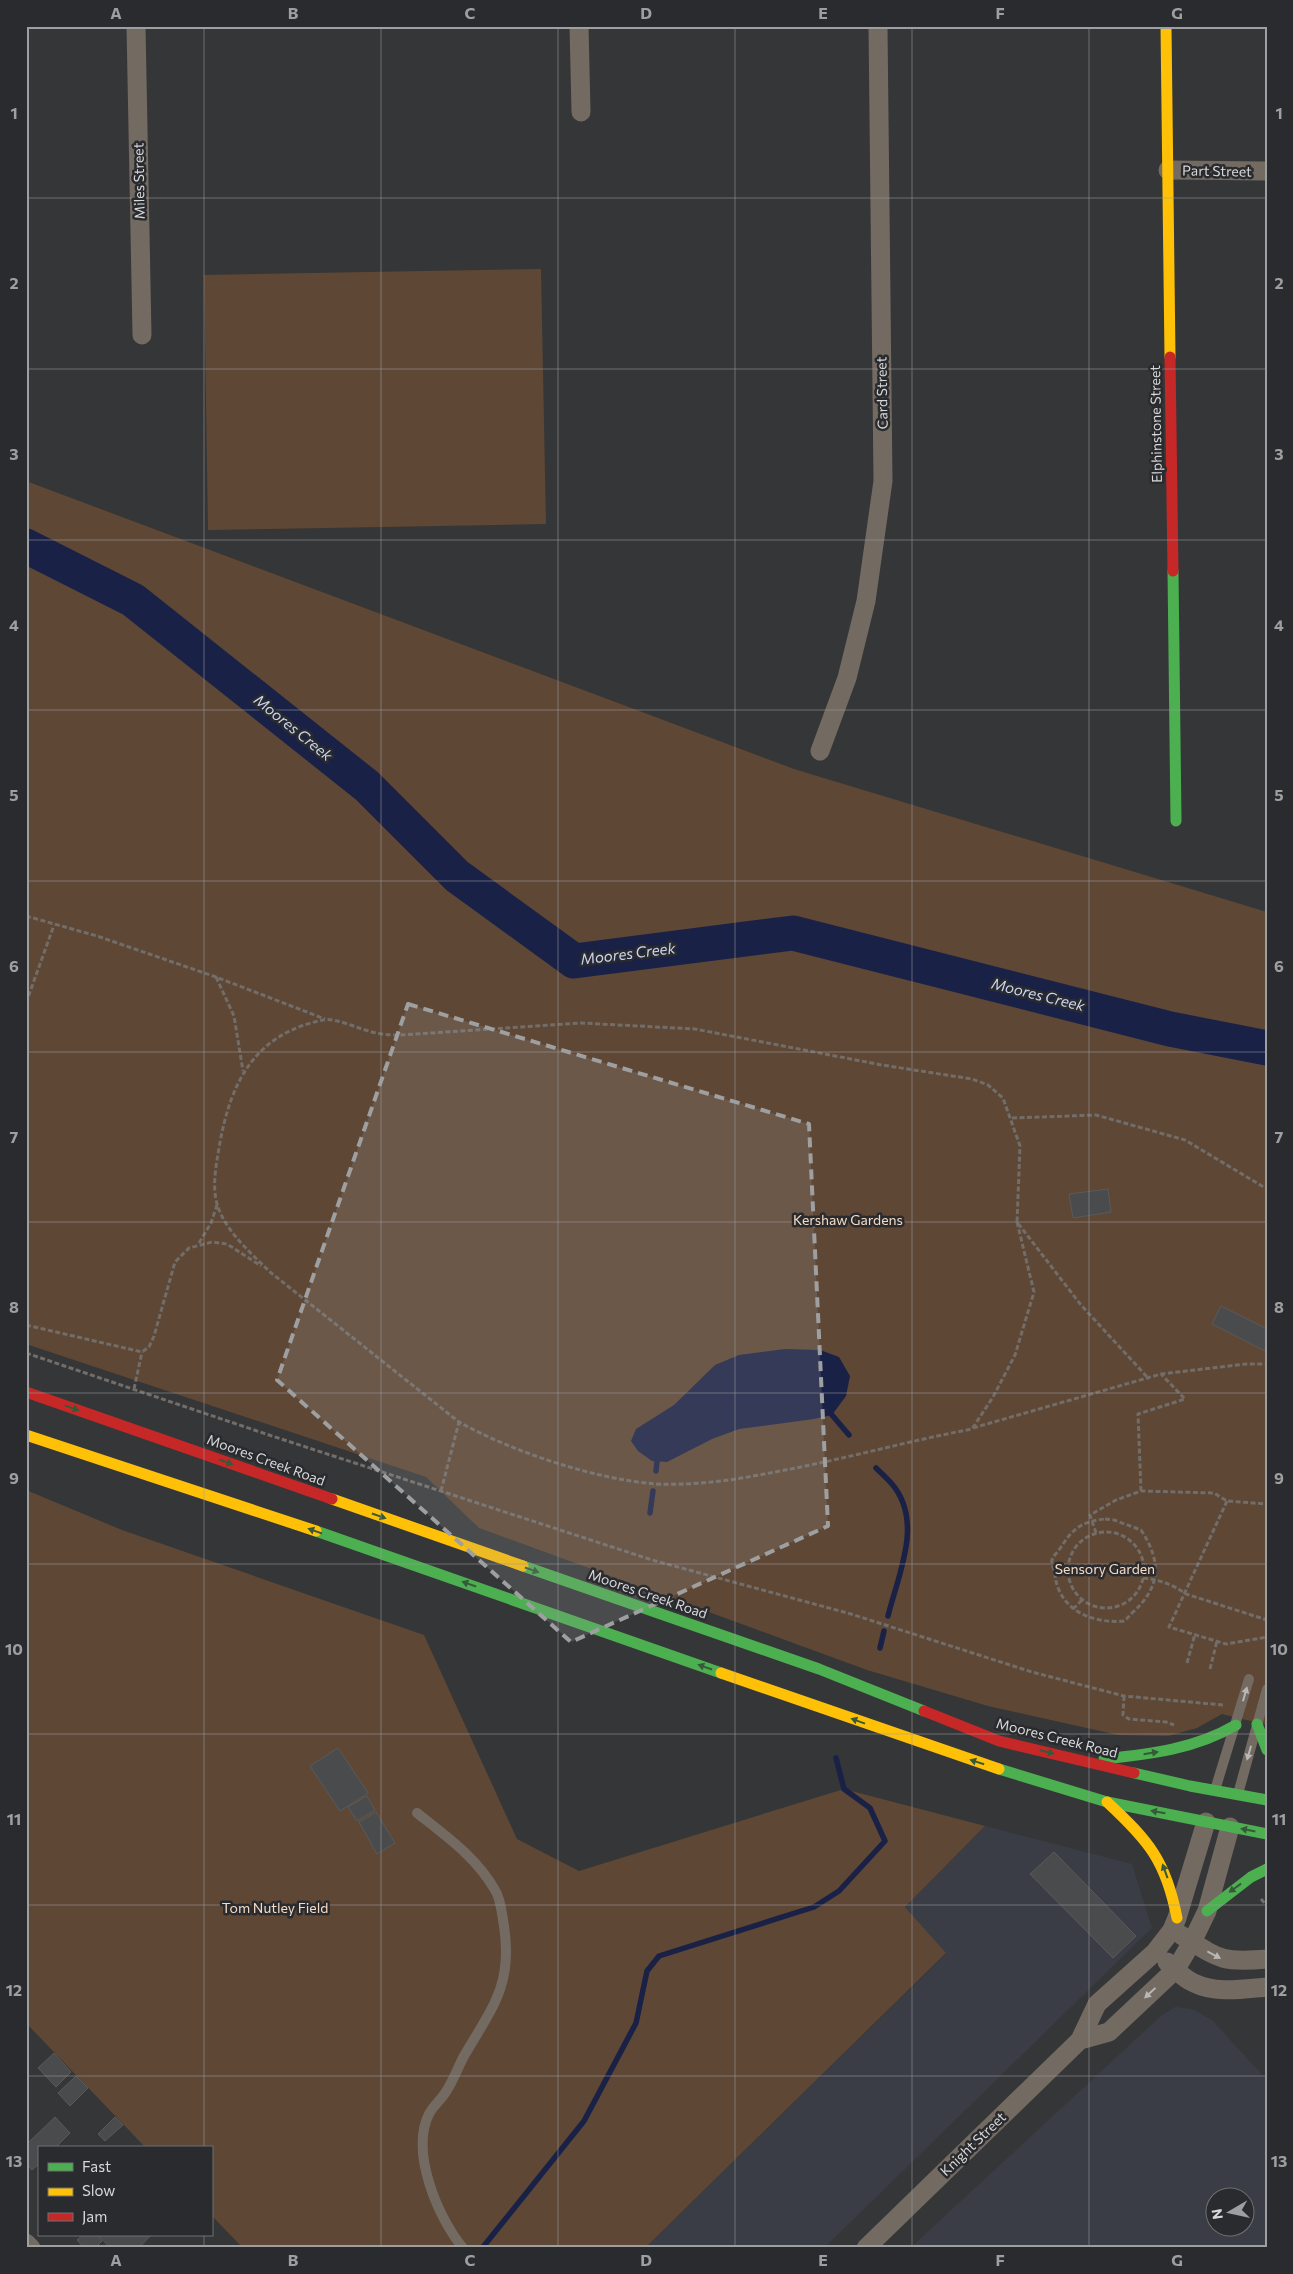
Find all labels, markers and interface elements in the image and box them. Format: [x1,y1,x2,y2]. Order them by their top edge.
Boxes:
text: A [110,3,122,22]
text: B [288,3,299,22]
text: C [465,3,476,22]
text: D [640,3,652,22]
text: E [818,3,828,22]
text: F [995,3,1005,22]
text: G [1171,3,1183,22]
text: 1 [10,103,18,122]
text: 1 [1275,103,1283,122]
street label: Miles Street [129,142,148,219]
street label: Part Street [1182,161,1252,180]
text: 2 [9,273,19,292]
text: 2 [1274,273,1284,292]
street label: Card Street [872,356,891,429]
street label: Elphinstone Street [1146,365,1165,483]
text: 3 [9,444,19,463]
text: 3 [1274,444,1284,463]
text: 4 [9,615,19,634]
text: 4 [1274,615,1284,634]
water label: Moores Creek [251,690,337,765]
text: 5 [9,785,19,804]
text: 5 [1274,785,1284,804]
water label: Moores Creek [579,938,677,968]
text: 6 [9,956,19,975]
text: 6 [1274,956,1284,975]
water label: Moores Creek [990,974,1088,1015]
text: 7 [10,1127,19,1146]
text: 7 [1275,1127,1284,1146]
park label: Kershaw Gardens [793,1211,903,1228]
text: 8 [9,1297,19,1316]
text: 8 [1274,1297,1284,1316]
one-way arrow [65,1405,80,1412]
street label: Moores Creek Road [205,1430,328,1489]
one-way arrow [218,1459,233,1466]
text: 9 [9,1468,19,1487]
text: 9 [1274,1468,1284,1487]
one-way arrow [372,1512,387,1520]
one-way arrow [308,1526,323,1534]
park label: Sensory Garden [1055,1560,1155,1577]
street label: Moores Creek Road [587,1565,710,1622]
one-way arrow [525,1566,540,1574]
one-way arrow [461,1580,476,1588]
text: 10 [5,1639,23,1658]
text: 10 [1270,1639,1288,1658]
one-way arrow [697,1663,712,1670]
one-way arrow [1241,1687,1249,1702]
street label: Moores Creek Road [995,1714,1120,1761]
one-way arrow [850,1717,865,1725]
one-way arrow [1245,1746,1253,1761]
one-way arrow [1039,1748,1054,1756]
one-way arrow [1144,1749,1160,1757]
one-way arrow [969,1758,984,1766]
one-way arrow [1150,1807,1166,1815]
text: 11 [7,1809,21,1828]
text: 11 [1272,1809,1286,1828]
one-way arrow [1240,1826,1256,1834]
one-way arrow [1161,1863,1168,1878]
one-way arrow [1228,1883,1242,1893]
park label: Tom Nutley Field [222,1899,328,1916]
one-way arrow [1206,1951,1221,1959]
text: 12 [6,1980,22,1999]
text: 12 [1271,1980,1287,1999]
one-way arrow [1145,1987,1157,1999]
street label: Knight Street [936,2108,1009,2179]
legend [38,2146,212,2236]
text: 13 [6,2151,22,2170]
text: 13 [1271,2151,1287,2170]
text: Fast [82,2157,111,2175]
text: Slow [82,2181,115,2199]
north arrow [1206,2186,1256,2236]
text: Jam [82,2207,107,2225]
text: N [1207,2208,1226,2221]
text: A [110,2250,122,2269]
text: B [288,2250,299,2269]
text: C [465,2250,476,2269]
text: D [640,2250,652,2269]
text: E [818,2250,828,2269]
text: F [995,2250,1005,2269]
text: G [1171,2250,1183,2269]

